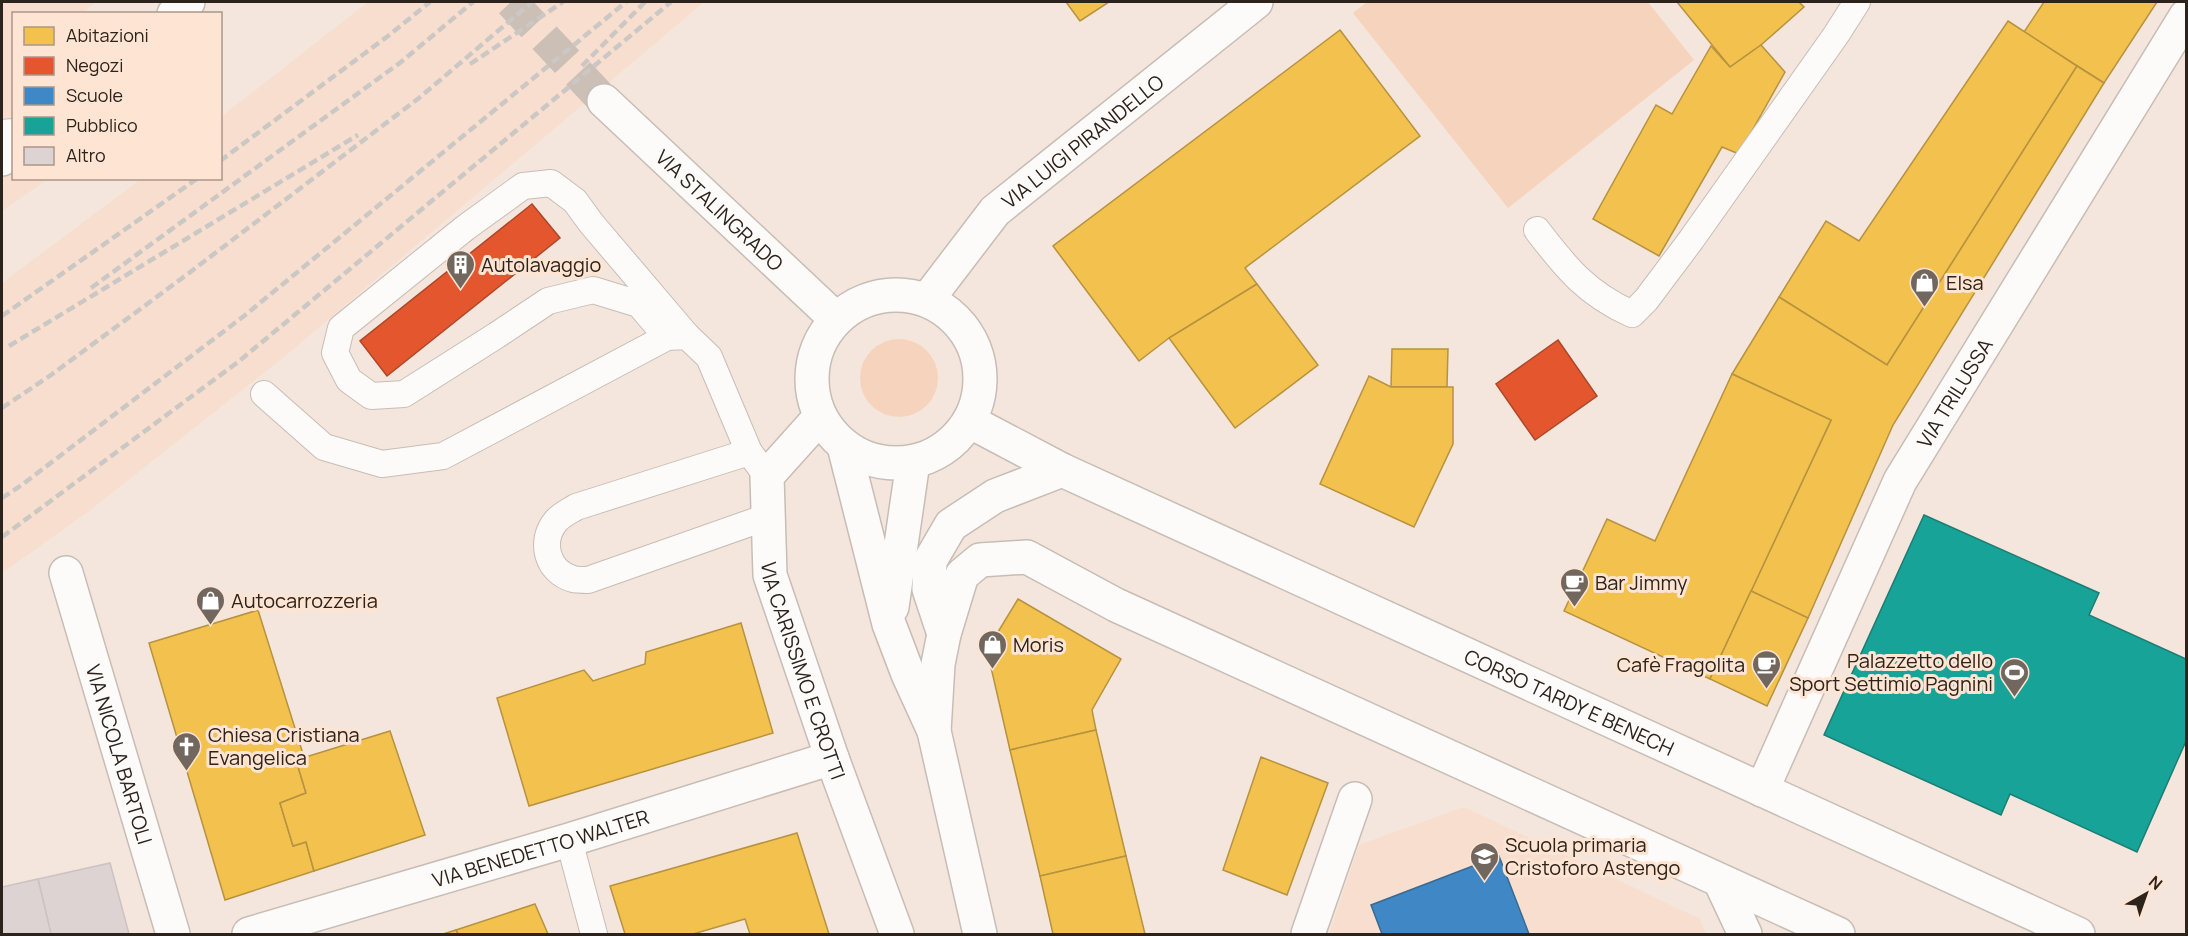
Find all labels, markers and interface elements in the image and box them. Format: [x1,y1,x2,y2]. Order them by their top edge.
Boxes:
legend [12,12,222,180]
text: Abitazioni [66,23,149,47]
text: Negozi [66,53,124,77]
street label: VIA LUIGI PIRANDELLO [996,68,1169,214]
text: Scuole [66,83,123,107]
text: Pubblico [66,113,138,137]
text: Altro [66,143,106,167]
street label: VIA STALINGRADO [650,143,790,277]
building icon: Autolavaggio [444,248,476,290]
place label: Autolavaggio [481,251,601,278]
shop icon: Elsa [1909,266,1941,308]
place label: Elsa [1946,269,1984,296]
street label: VIA TRILUSSA [1910,333,1998,453]
street label: VIA CARISSIMO E CROTTI [756,561,852,783]
cafe icon: Bar Jimmy [1558,566,1590,608]
place label: Bar Jimmy [1595,569,1688,596]
shop icon: Autocarrozzeria [194,584,226,626]
place label: Autocarrozzeria [231,587,378,614]
shop icon: Moris [976,628,1008,670]
place label: Moris [1013,631,1064,658]
street label: CORSO TARDY E BENECH [1460,642,1679,761]
place label: Palazzetto dello Sport Settimio Pagnini [1789,647,1993,697]
cafe icon: Cafè Fragolita [1750,648,1782,690]
place label: Cafè Fragolita [1617,651,1745,678]
sports icon: Palazzetto dello Sport Settimio Pagnini [1998,656,2030,698]
street label: VIA NICOLA BARTOLI [80,661,159,847]
place label: Chiesa Cristiana Evangelica [208,721,360,771]
church icon: Chiesa Cristiana Evangelica [171,730,203,772]
street label: VIA BENEDETTO WALTER [429,802,652,893]
place label: Scuola primaria Cristoforo Astengo [1505,831,1680,881]
school or university icon: Scuola primaria Cristoforo Astengo [1468,840,1500,882]
north arrow [2116,864,2176,924]
text: N [2144,870,2167,895]

